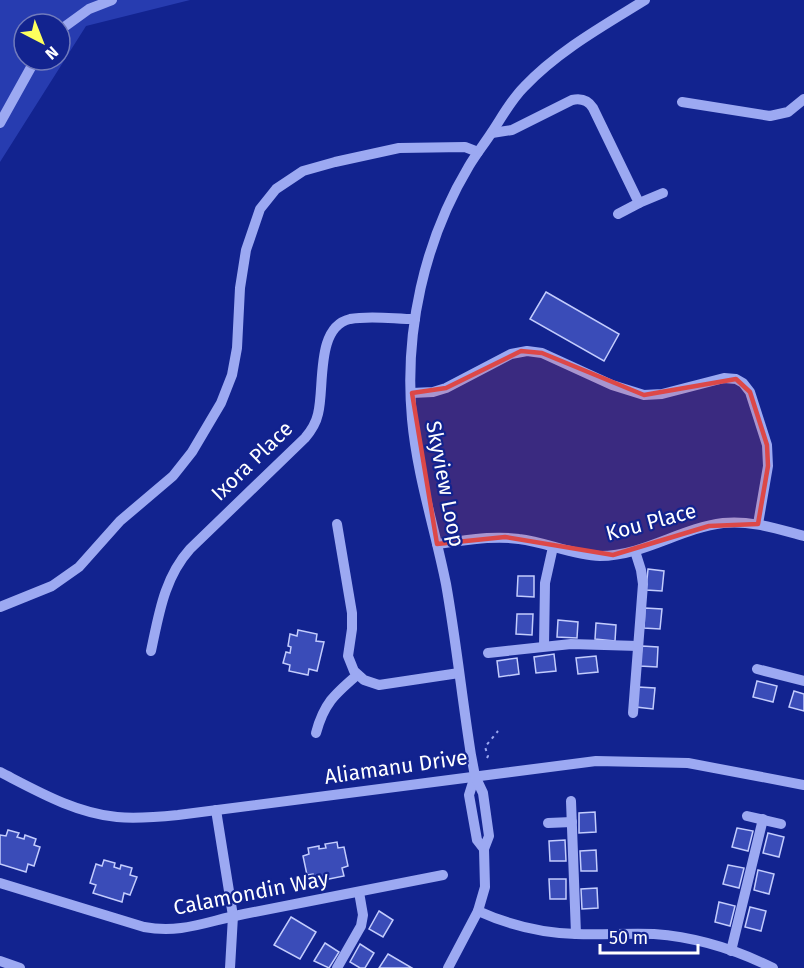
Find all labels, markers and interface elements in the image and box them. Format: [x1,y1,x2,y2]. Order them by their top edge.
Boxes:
north arrow [12,12,72,72]
text: N [41,42,62,63]
street label: Ixora Place [206,416,298,506]
street label: Skyview Loop [420,419,470,549]
street label: Kou Place [603,497,699,547]
street label: Aliamanu Drive [323,744,469,790]
street label: Calamondin Way [171,865,331,921]
scale bar [600,917,698,955]
text: 50 m [609,927,648,949]

